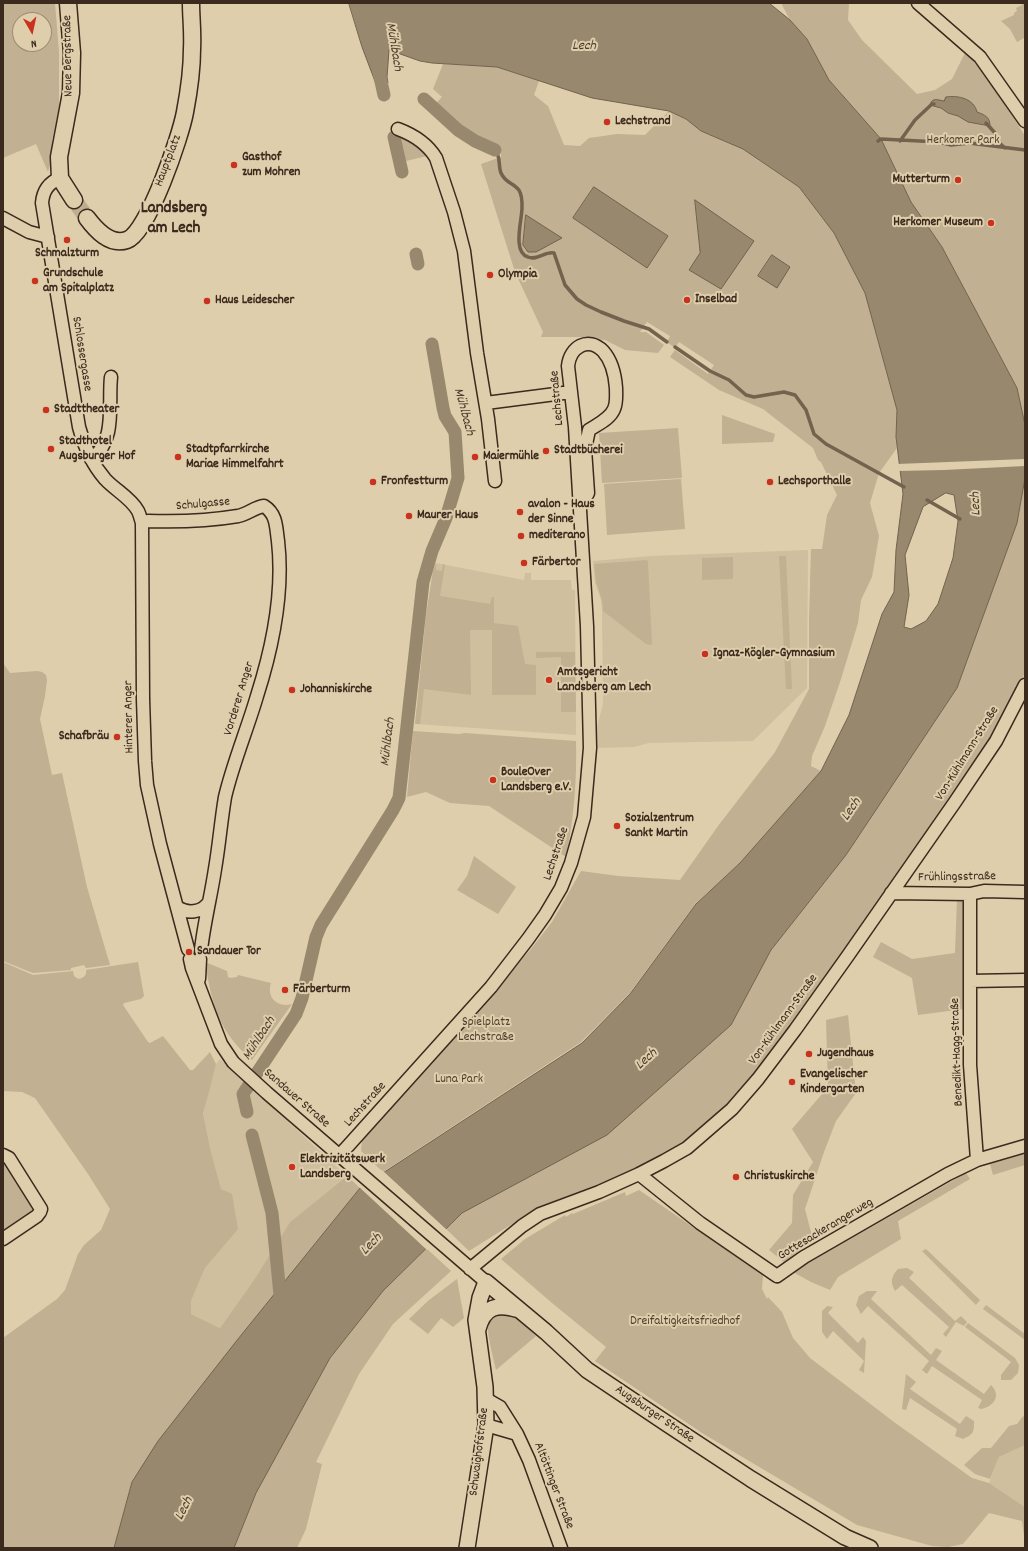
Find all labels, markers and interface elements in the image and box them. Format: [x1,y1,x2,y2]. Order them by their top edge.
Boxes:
north arrow [12,12,52,52]
street label: Neue Bergstraße [60,15,78,97]
water label: Mühlbach [381,22,405,72]
text: N [30,35,38,51]
water label: Lech [572,39,596,55]
place label: Lechstrand [615,114,671,130]
marker: Lechstrand [602,117,612,127]
street label: Hauptplatz [152,133,186,189]
park label: Herkomer Park [927,133,999,149]
place label: Gasthof zum Mohren [242,150,300,181]
marker: Gasthof zum Mohren [229,160,239,170]
place label: Mutterturm [892,172,950,188]
marker: Mutterturm [953,175,963,185]
district label: Landsberg am Lech [141,200,207,240]
place label: Herkomer Museum [893,215,983,231]
marker: Herkomer Museum [986,218,996,228]
marker: Schmalzturm [62,235,72,245]
place label: Schmalzturm [35,246,99,262]
place label: Grundschule am Spitalplatz [43,266,114,297]
place label: Olympia [498,267,537,283]
marker: Olympia [485,270,495,280]
marker: Grundschule am Spitalplatz [30,276,40,286]
place label: Inselbad [695,292,737,308]
place label: Haus Leidescher [215,293,294,309]
marker: Inselbad [682,295,692,305]
marker: Haus Leidescher [202,296,212,306]
street label: Schlossergasse [67,315,95,393]
street label: Lechstraße [548,370,568,426]
water label: Mühlbach [449,386,477,438]
place label: Stadttheater [54,402,119,418]
marker: Stadttheater [41,405,51,415]
place label: Stadthotel Augsburger Hof [59,434,135,465]
place label: Stadtpfarrkirche Mariae Himmelfahrt [186,442,284,473]
place label: Stadtbücherei [554,443,623,459]
marker: Stadthotel Augsburger Hof [46,444,56,454]
marker: Stadtbücherei [541,446,551,456]
place label: Maiermühle [483,449,539,465]
marker: Stadtpfarrkirche Mariae Himmelfahrt [173,452,183,462]
marker: Maiermühle [470,452,480,462]
place label: Fronfestturm [381,474,448,490]
place label: Lechsporthalle [778,474,851,490]
marker: Fronfestturm [368,477,378,487]
marker: Lechsporthalle [765,477,775,487]
water label: Lech [968,492,986,516]
street label: Schulgasse [175,495,231,515]
place label: avalon - Haus der Sinne [528,497,595,528]
marker: avalon - Haus der Sinne [515,507,525,517]
place label: Maurer Haus [417,508,478,524]
marker: Maurer Haus [404,511,414,521]
place label: mediterano [529,528,585,544]
marker: mediterano [516,531,526,541]
place label: Färbertor [532,555,581,571]
marker: Färbertor [519,558,529,568]
place label: Ignaz-Kögler-Gymnasium [713,646,835,662]
marker: Ignaz-Kögler-Gymnasium [700,649,710,659]
street label: Vorderer Anger [221,660,259,738]
place label: Amtsgericht Landsberg am Lech [557,665,651,696]
marker: Amtsgericht Landsberg am Lech [544,675,554,685]
street label: Hinterer Anger [122,680,138,754]
place label: Johanniskirche [300,682,372,698]
marker: Johanniskirche [287,685,297,695]
street label: Von-Kühlmann-Straße [933,704,1003,804]
water label: Mühlbach [378,717,400,767]
place label: Schafbräu [59,729,109,745]
marker: Schafbräu [112,732,122,742]
place label: BouleOver Landsberg e.V. [501,765,571,796]
marker: BouleOver Landsberg e.V. [488,775,498,785]
water label: Lech [838,795,866,825]
place label: Sozialzentrum Sankt Martin [625,811,694,842]
marker: Sozialzentrum Sankt Martin [612,821,622,831]
street label: Lechstraße [541,825,573,883]
street label: Frühlingsstraße [918,870,996,886]
place label: Sandauer Tor [197,944,261,960]
marker: Sandauer Tor [184,947,194,957]
street label: Von-Kühlmann-Straße [746,972,822,1068]
place label: Färberturm [293,982,350,998]
marker: Färberturm [280,985,290,995]
street label: Benedikt-Hagg-Straße [948,997,968,1107]
water label: Mühlbach [240,1014,280,1064]
park label: Spielplatz Lechstraße [458,1015,514,1046]
water label: Lech [632,1046,662,1074]
place label: Jugendhaus [817,1046,874,1062]
marker: Jugendhaus [804,1049,814,1059]
street label: Sandauer Straße [260,1066,332,1132]
place label: Evangelischer Kindergarten [800,1067,868,1098]
park label: Luna Park [435,1072,483,1088]
marker: Evangelischer Kindergarten [787,1077,797,1087]
street label: Lechstraße [342,1079,390,1131]
place label: Elektrizitätswerk Landsberg [300,1152,385,1183]
marker: Elektrizitätswerk Landsberg [287,1162,297,1172]
place label: Christuskirche [744,1169,814,1185]
marker: Christuskirche [731,1172,741,1182]
street label: Gottesackerangerweg [775,1195,877,1265]
water label: Lech [358,1231,386,1259]
park label: Dreifaltigkeitsfriedhof [630,1314,740,1330]
street label: Augsburger Straße [611,1383,697,1447]
street label: Schwaighofstraße [467,1407,493,1497]
street label: Altöttinger Straße [529,1441,577,1531]
water label: Lech [172,1495,198,1523]

